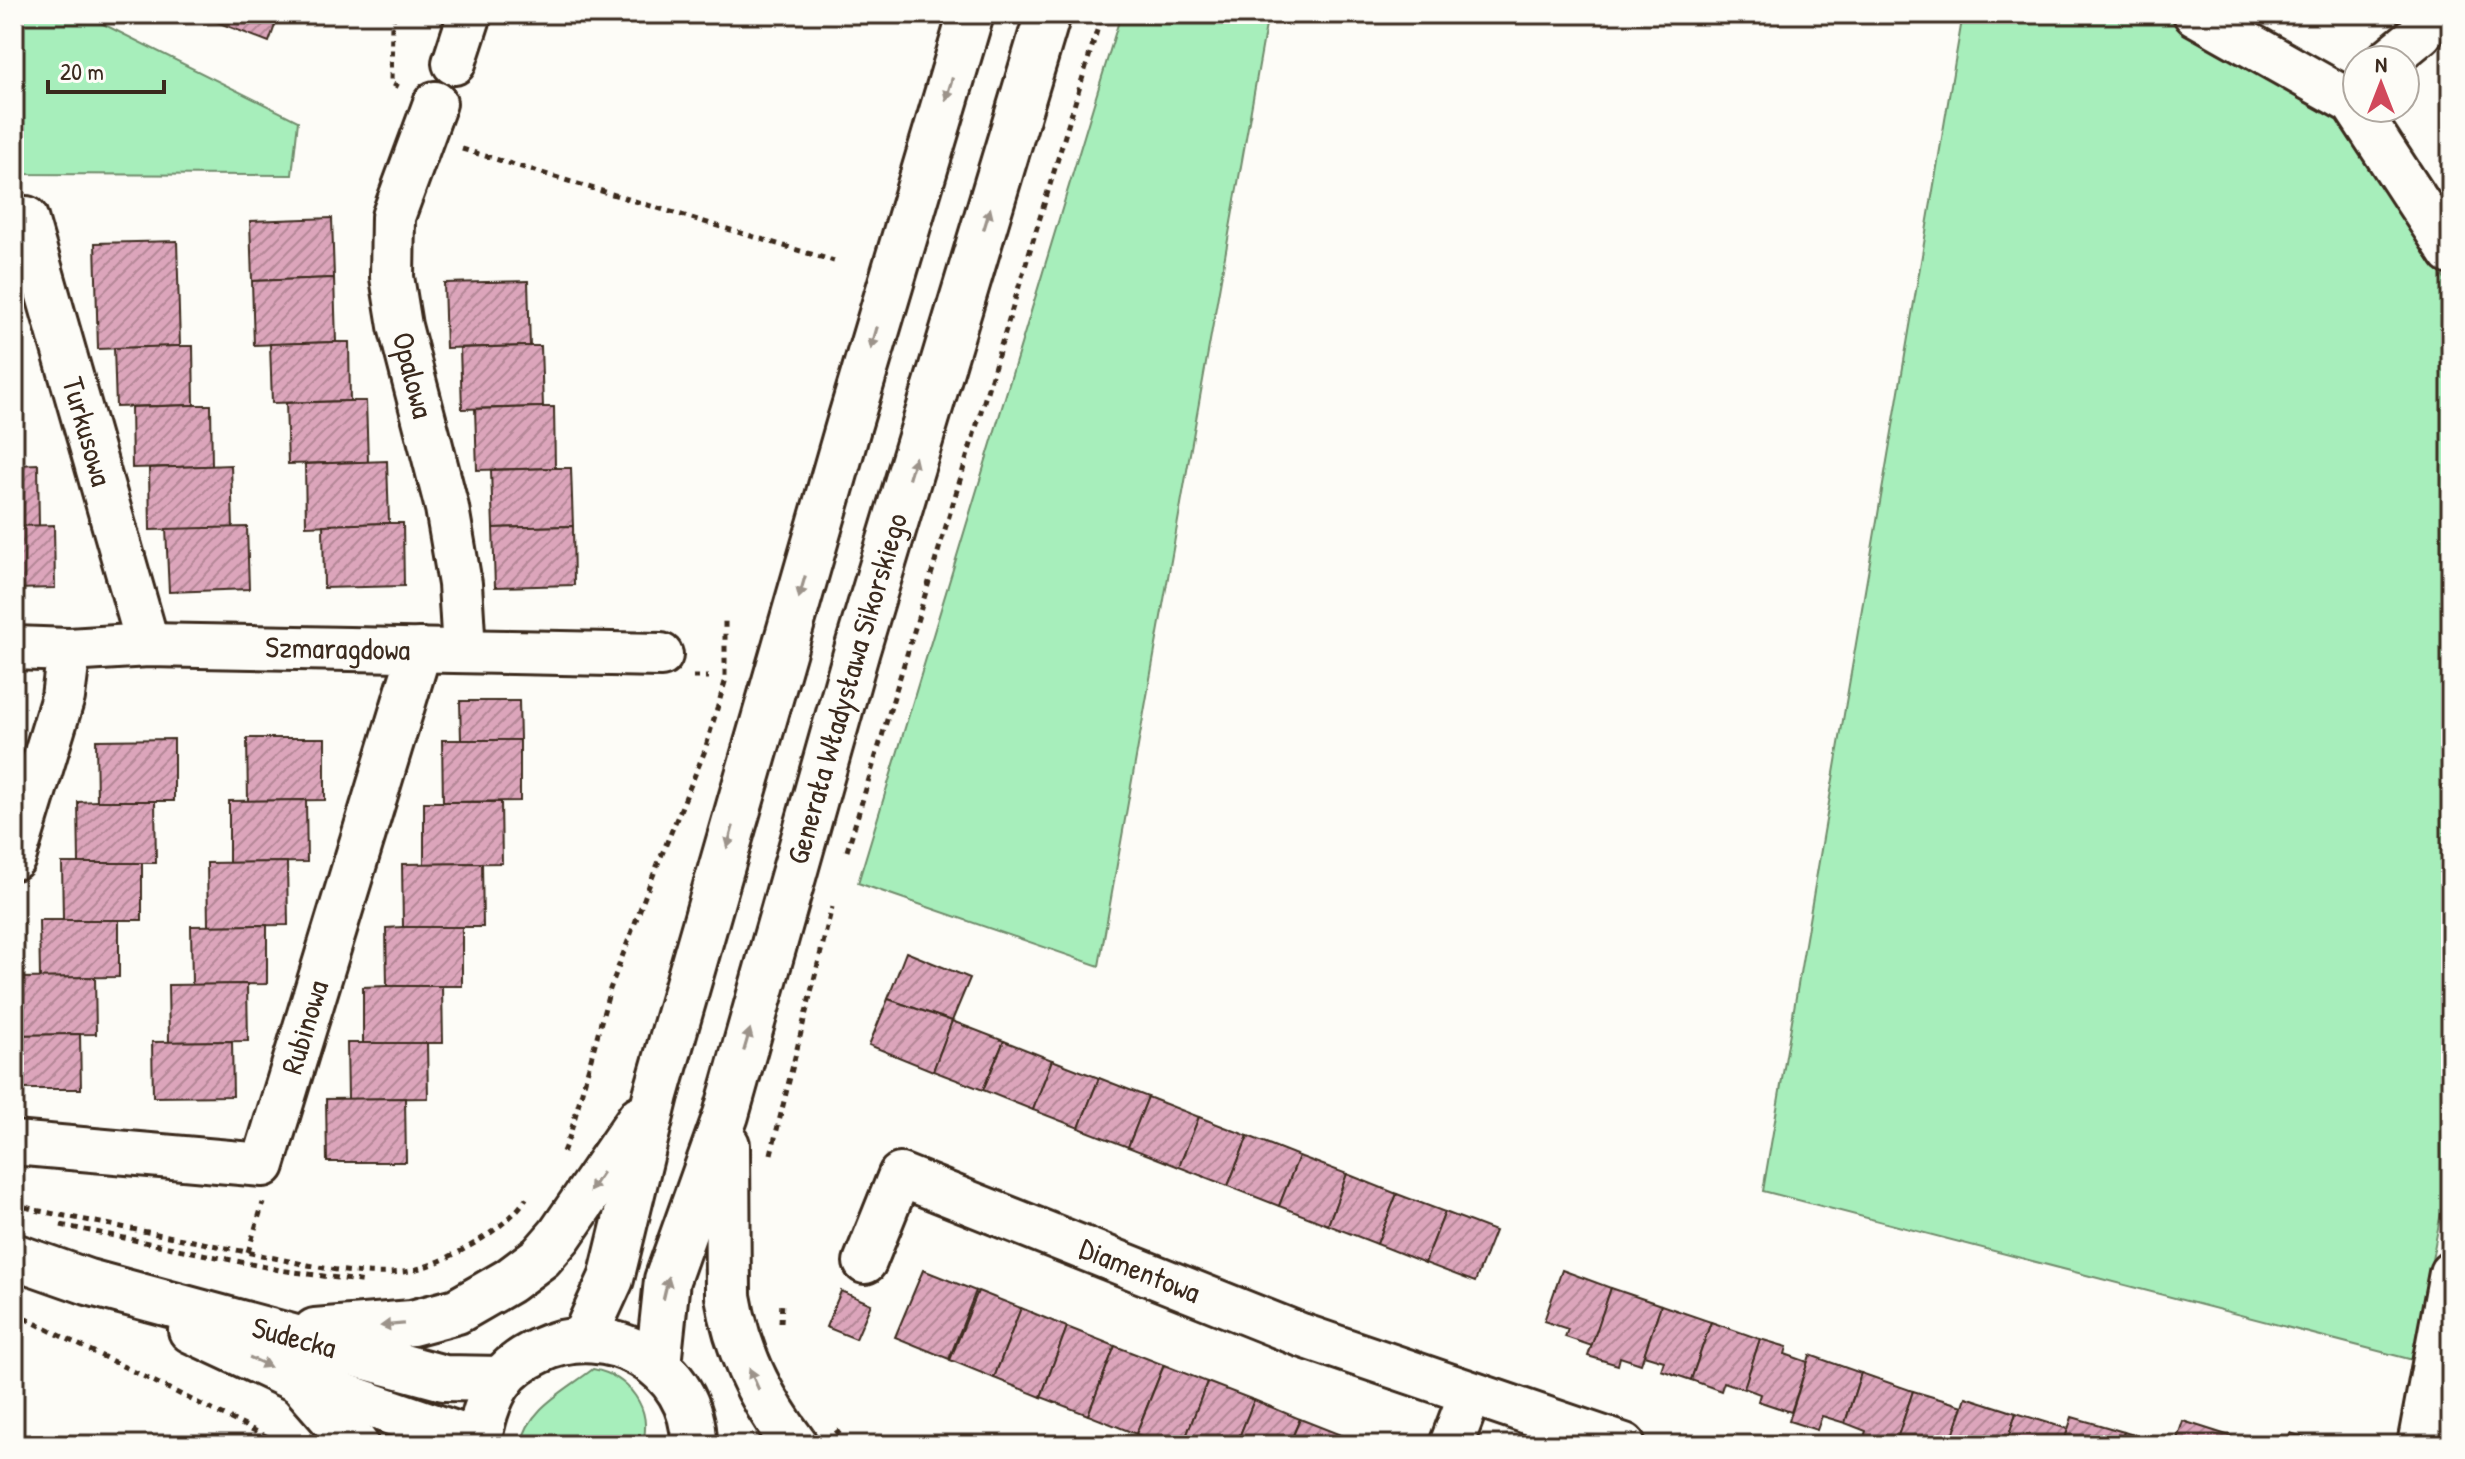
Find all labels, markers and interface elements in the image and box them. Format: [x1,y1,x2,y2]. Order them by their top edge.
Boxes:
scale bar [48,44,164,94]
north arrow [2341,44,2421,124]
text: N [2375,49,2387,79]
text: 20 m [60,55,104,87]
one-way arrow [942,77,955,101]
one-way arrow [981,206,994,230]
one-way arrow [867,326,880,350]
street label: Opalowa [383,328,444,422]
street label: Turkusowa [53,372,123,490]
one-way arrow [906,456,919,480]
street label: Generała Władysława Sikorskiego [777,508,916,868]
one-way arrow [795,576,808,600]
street label: Szmaragdowa [265,626,411,669]
one-way arrow [723,826,736,850]
street label: Rubinowa [271,975,337,1079]
one-way arrow [742,1027,754,1052]
one-way arrow [589,1172,604,1193]
street label: Diamentowa [1074,1228,1207,1312]
one-way arrow [660,1275,673,1300]
street label: Sudecka [248,1306,341,1367]
one-way arrow [379,1319,404,1332]
one-way arrow [248,1355,272,1369]
one-way arrow [747,1367,761,1390]

